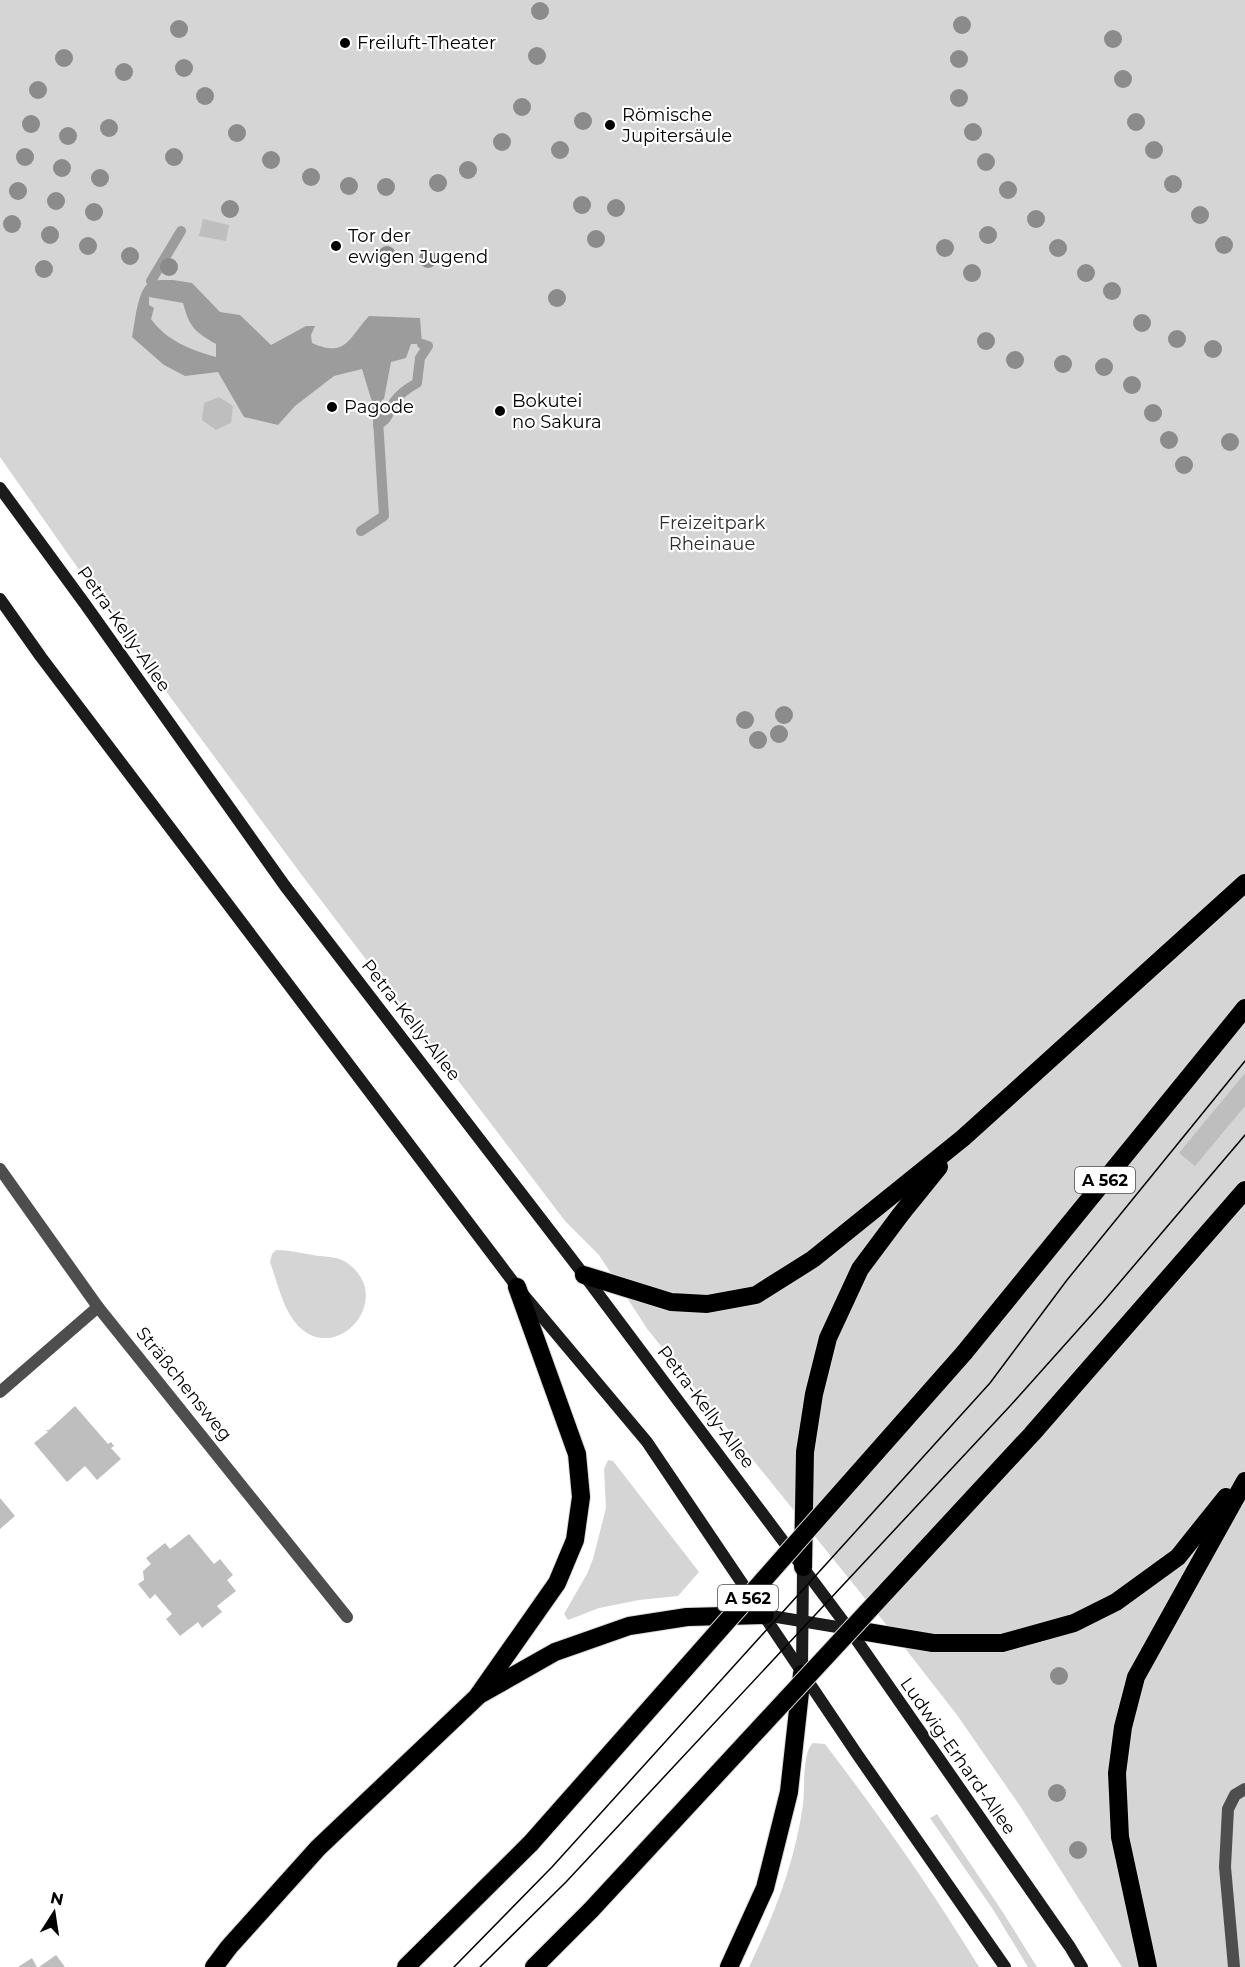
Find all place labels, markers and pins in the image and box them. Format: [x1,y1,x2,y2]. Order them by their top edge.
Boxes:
place label: Freiluft-Theater [357,32,496,54]
marker: Freiluft-Theater [338,36,352,50]
place label: Römische Jupitersäule [621,104,732,147]
marker: Römische Jupitersäule [603,118,617,132]
place label: Tor der ewigen Jugend [348,225,488,268]
marker: Tor der ewigen Jugend [329,239,343,253]
place label: Bokutei no Sakura [512,390,602,433]
place label: Pagode [344,396,414,418]
marker: Pagode [325,400,339,414]
marker: Bokutei no Sakura [493,404,507,418]

